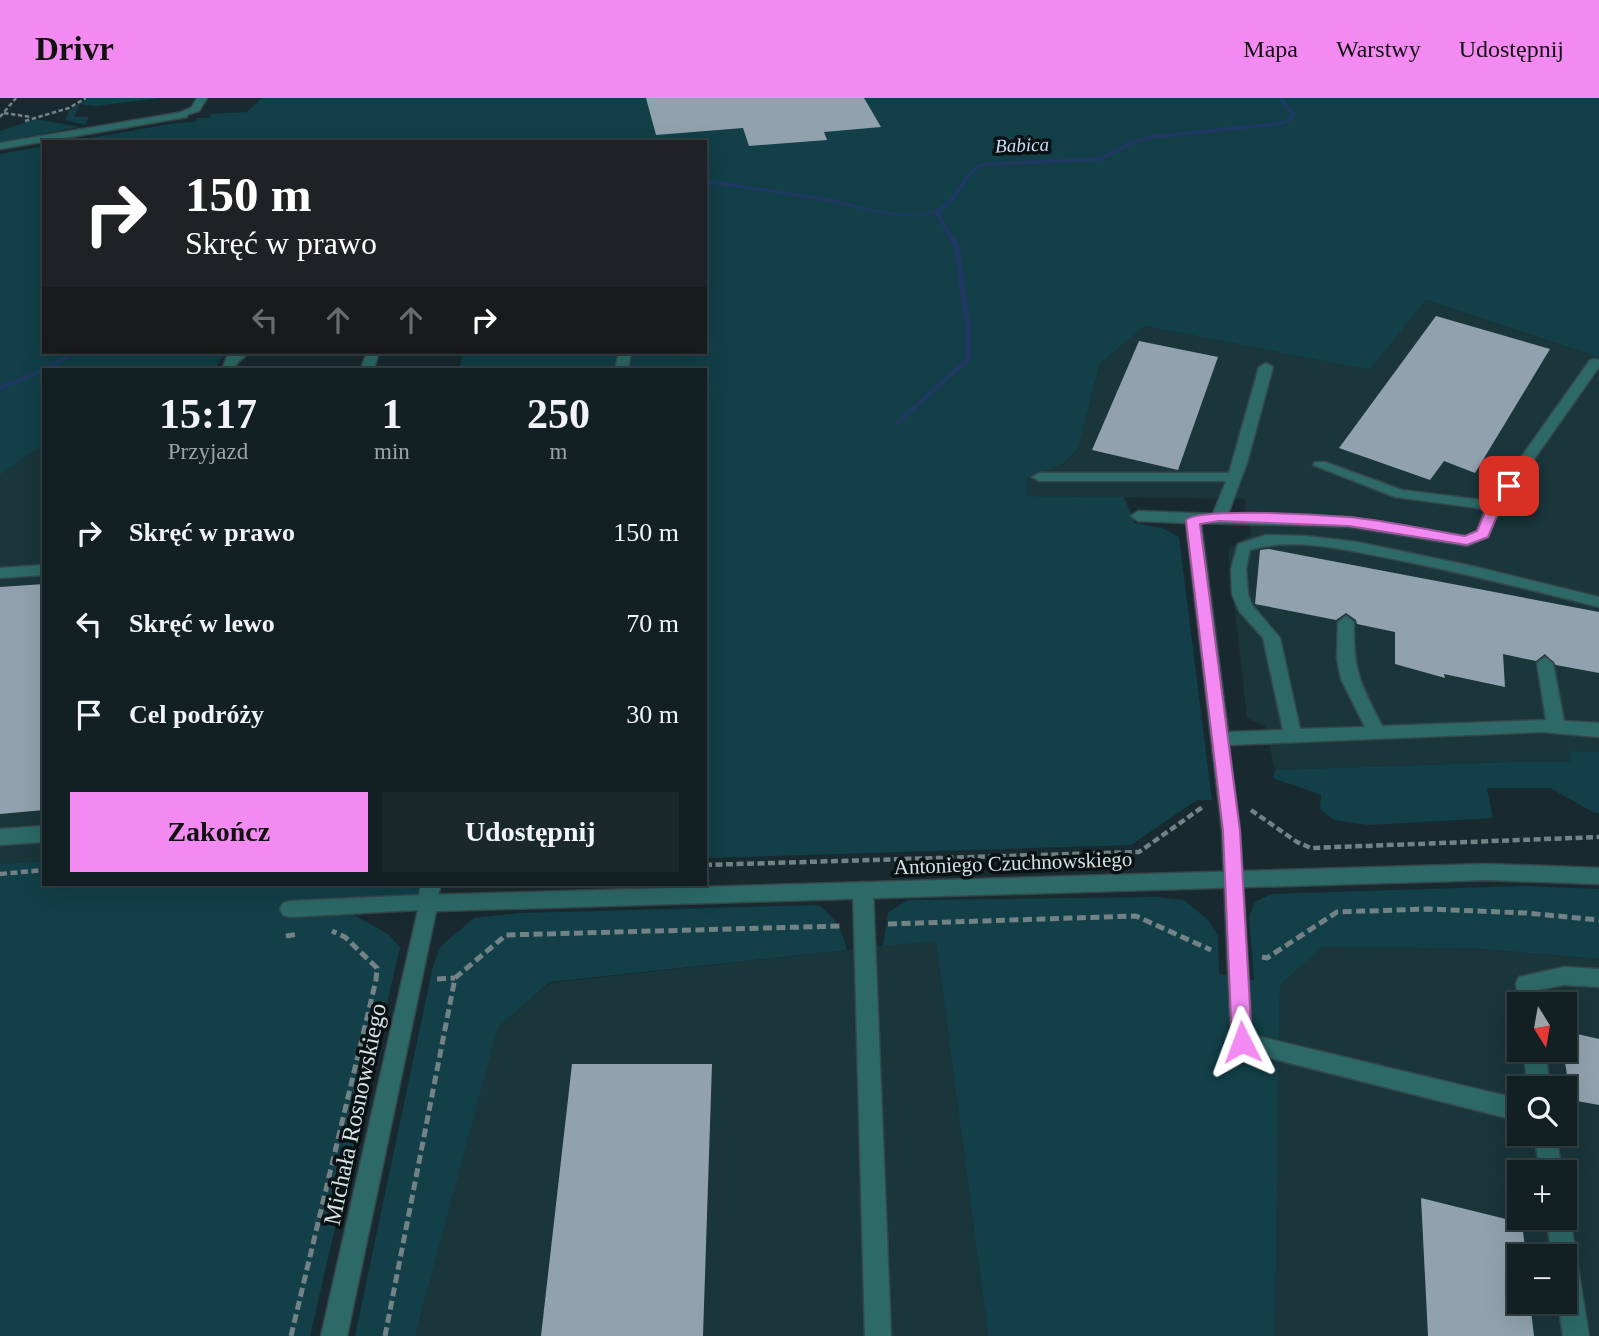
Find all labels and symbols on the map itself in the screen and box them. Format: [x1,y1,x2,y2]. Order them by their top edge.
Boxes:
water label: Babica [995,134,1049,156]
pin [1479,456,1539,516]
street label: Antoniego Czuchnowskiego [893,847,1133,879]
north arrow [1507,992,1577,1062]
street label: Michała Rosnowskiego [319,1001,391,1227]
position arrow [1205,1005,1279,1079]

